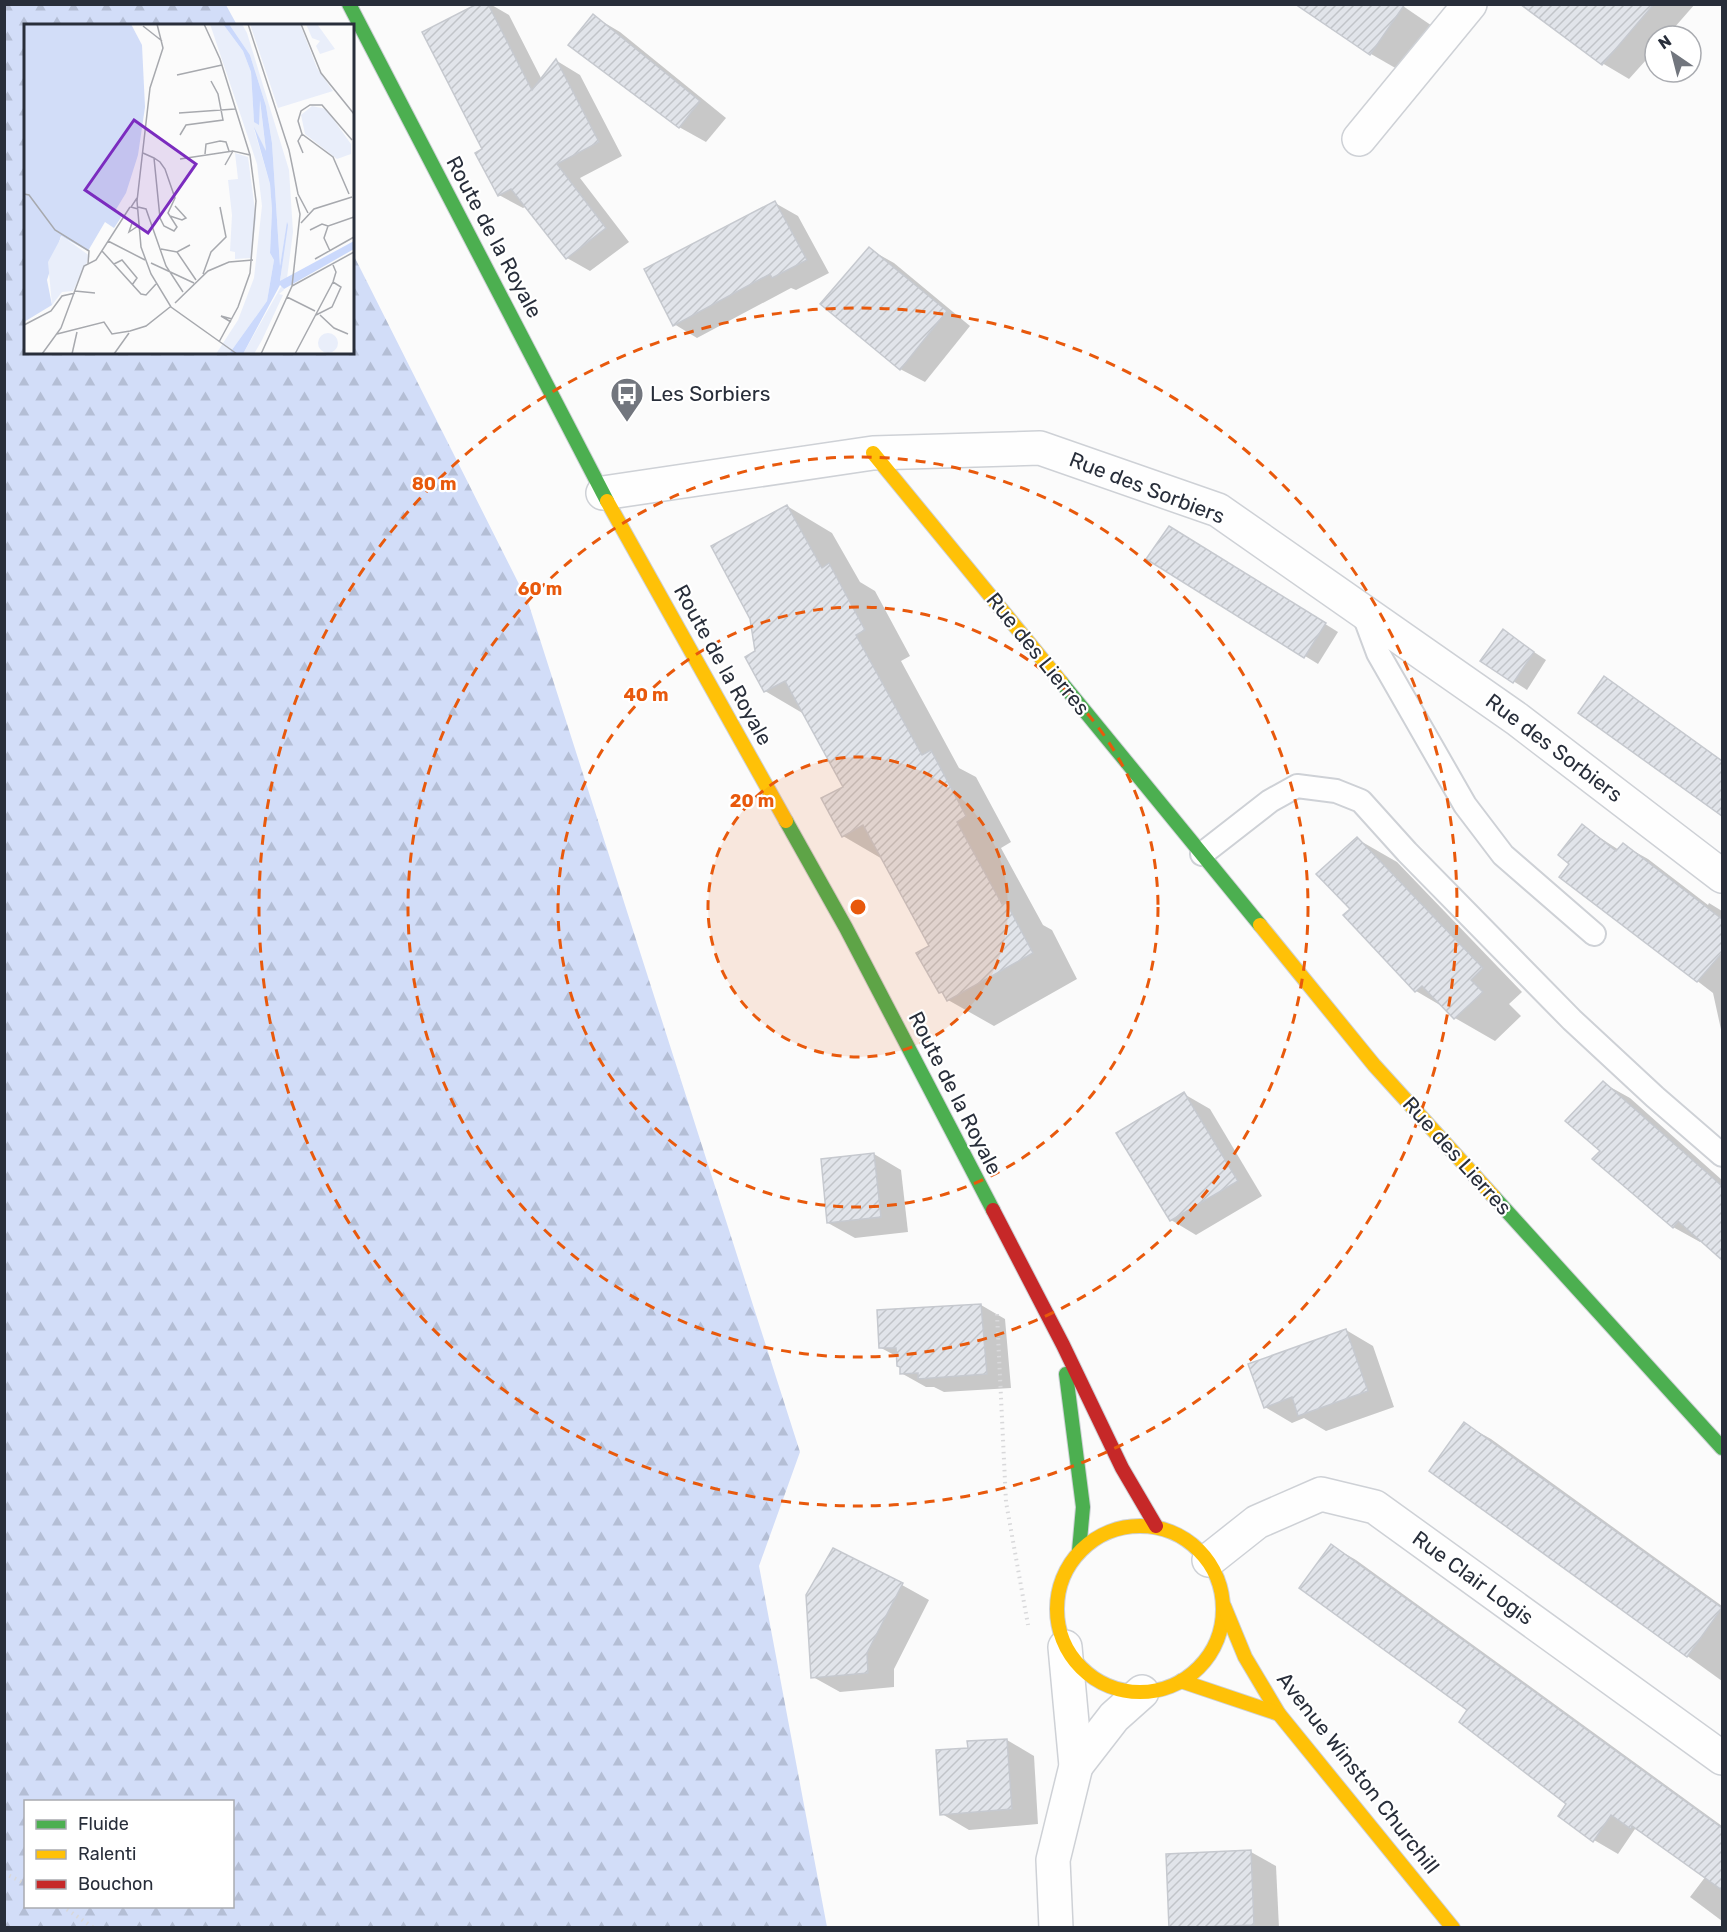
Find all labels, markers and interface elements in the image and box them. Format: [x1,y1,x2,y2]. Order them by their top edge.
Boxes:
inset map [24,24,354,354]
north arrow [1643,24,1703,84]
text: N [1655,31,1675,53]
street label: Route de la Royale [441,152,548,322]
bus stop icon: Les Sorbiers [609,376,645,423]
place label: Les Sorbiers [650,381,770,406]
street label: Rue des Sorbiers [1066,446,1228,529]
text: 80 m [412,473,456,495]
text: 60 m [518,578,562,600]
street label: Route de la Royale [669,580,778,749]
street label: Rue des Lierres [981,587,1095,720]
text: 40 m [624,684,668,706]
street label: Rue des Sorbiers [1481,688,1628,807]
text: 20 m [730,790,774,812]
centre of rings [848,897,868,917]
street label: Route de la Royale [904,1007,1007,1178]
street label: Rue des Lierres [1398,1091,1517,1220]
street label: Rue Clair Logis [1408,1525,1539,1630]
street label: Avenue Winston Churchill [1272,1667,1445,1878]
legend [24,1800,234,1908]
text: Fluide [78,1813,129,1835]
text: Ralenti [78,1843,136,1865]
text: Bouchon [78,1873,153,1895]

